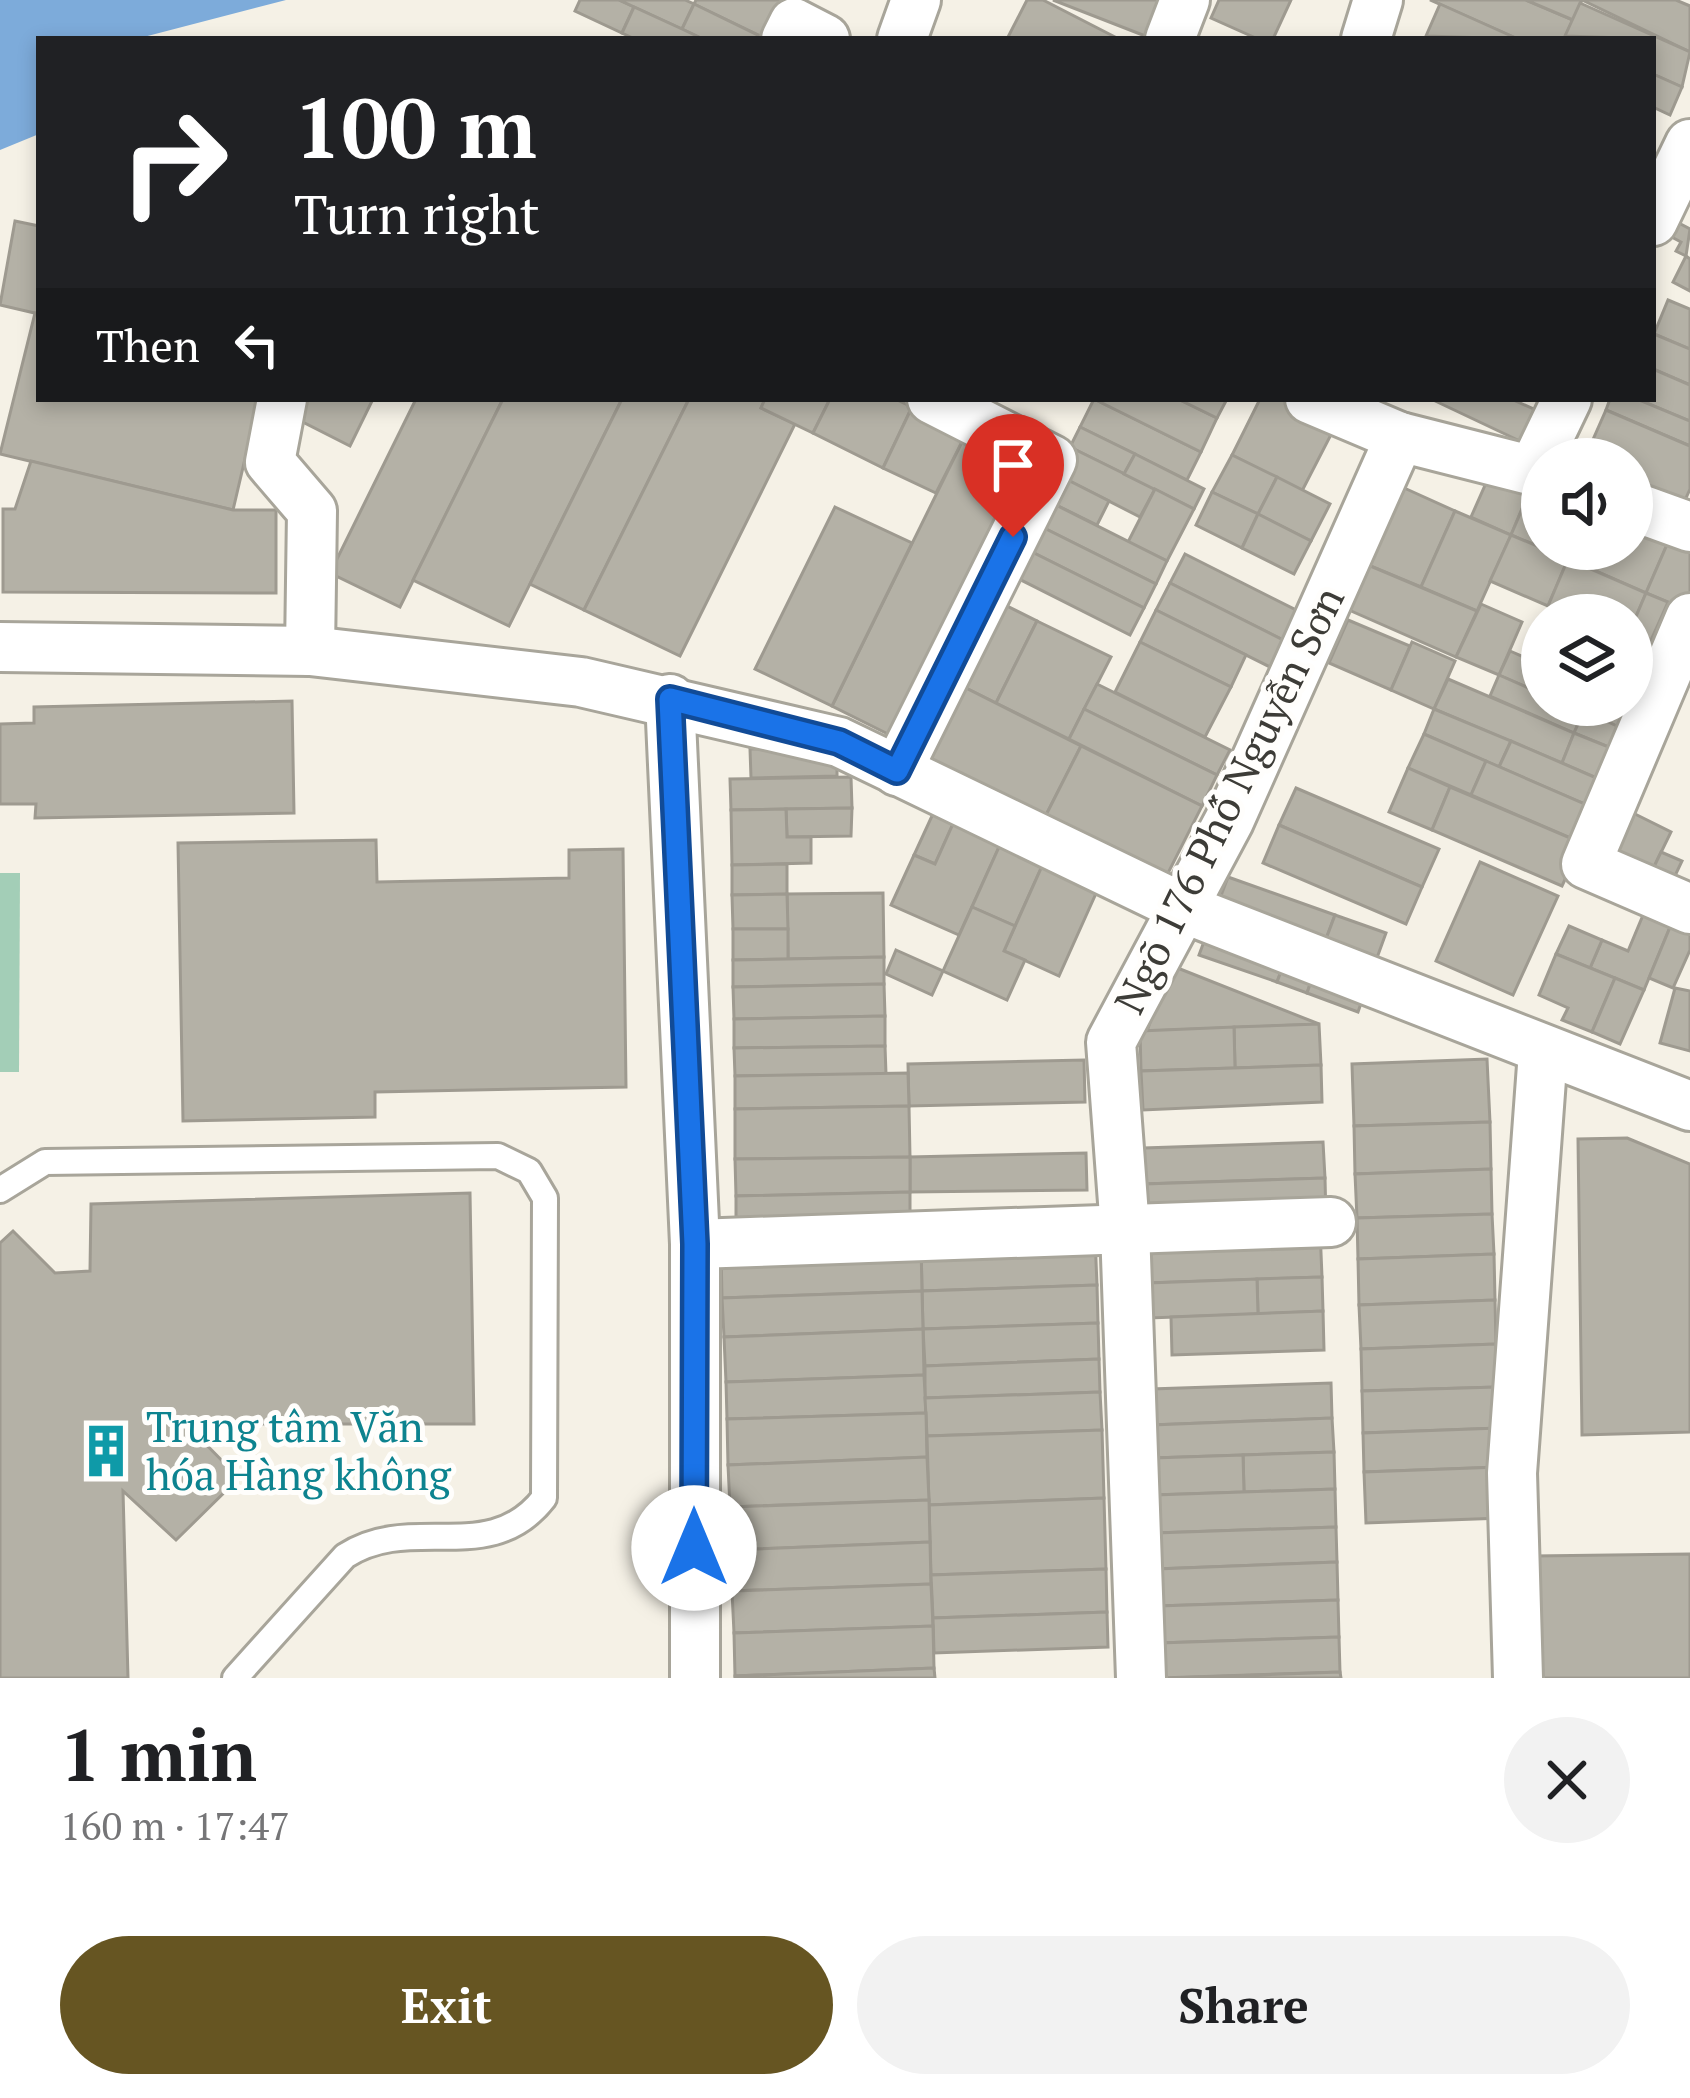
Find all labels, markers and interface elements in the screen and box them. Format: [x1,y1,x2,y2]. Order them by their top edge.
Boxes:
text: 100 m [294,71,537,182]
icon: right [96,84,252,240]
text: Turn right [294,178,540,249]
icon: left [224,312,290,378]
text: Then [96,315,200,375]
pin [962,414,1064,537]
icon: arrive [980,432,1046,498]
map controls [1521,438,1653,726]
button: sound [1521,438,1653,570]
street label: Ngõ 176 Phố Nguyễn Sơn [1100,577,1356,1022]
button: layers [1521,594,1653,726]
place label: Trung tâm Văn hóa Hàng không [146,1398,452,1502]
building icon: Trung tâm Văn hóa Hàng không [77,1422,135,1480]
position arrow [631,1485,757,1611]
text: 1 min [60,1706,257,1802]
button: close [1504,1717,1630,1843]
text: 160 m · 17:47 [60,1799,290,1851]
button: Exit [60,1936,833,2074]
button: Share [857,1936,1630,2074]

